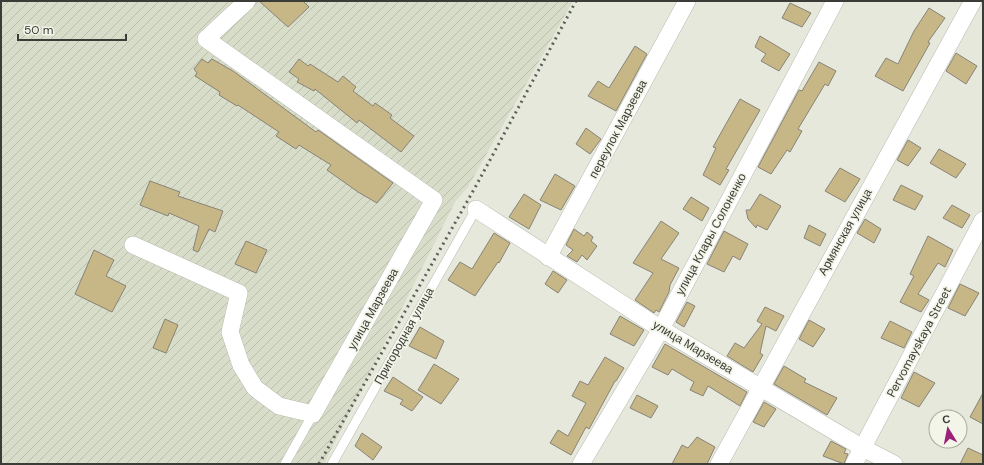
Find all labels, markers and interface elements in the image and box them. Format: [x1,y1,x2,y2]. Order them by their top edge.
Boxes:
scale bar [18,16,126,42]
text: 50 m [24,22,53,38]
street label: переулок Марзеева [585,77,651,181]
street label: улица Клары Солоненко [672,170,750,298]
street label: Армянская улица [815,185,876,278]
street label: улица Марзеева [344,265,402,353]
street label: Пригородная улица [371,284,438,387]
street label: Pervomayskaya Street [883,284,955,400]
street label: улица Марзеева [650,317,736,377]
north arrow [928,409,968,449]
text: С [941,412,951,427]

